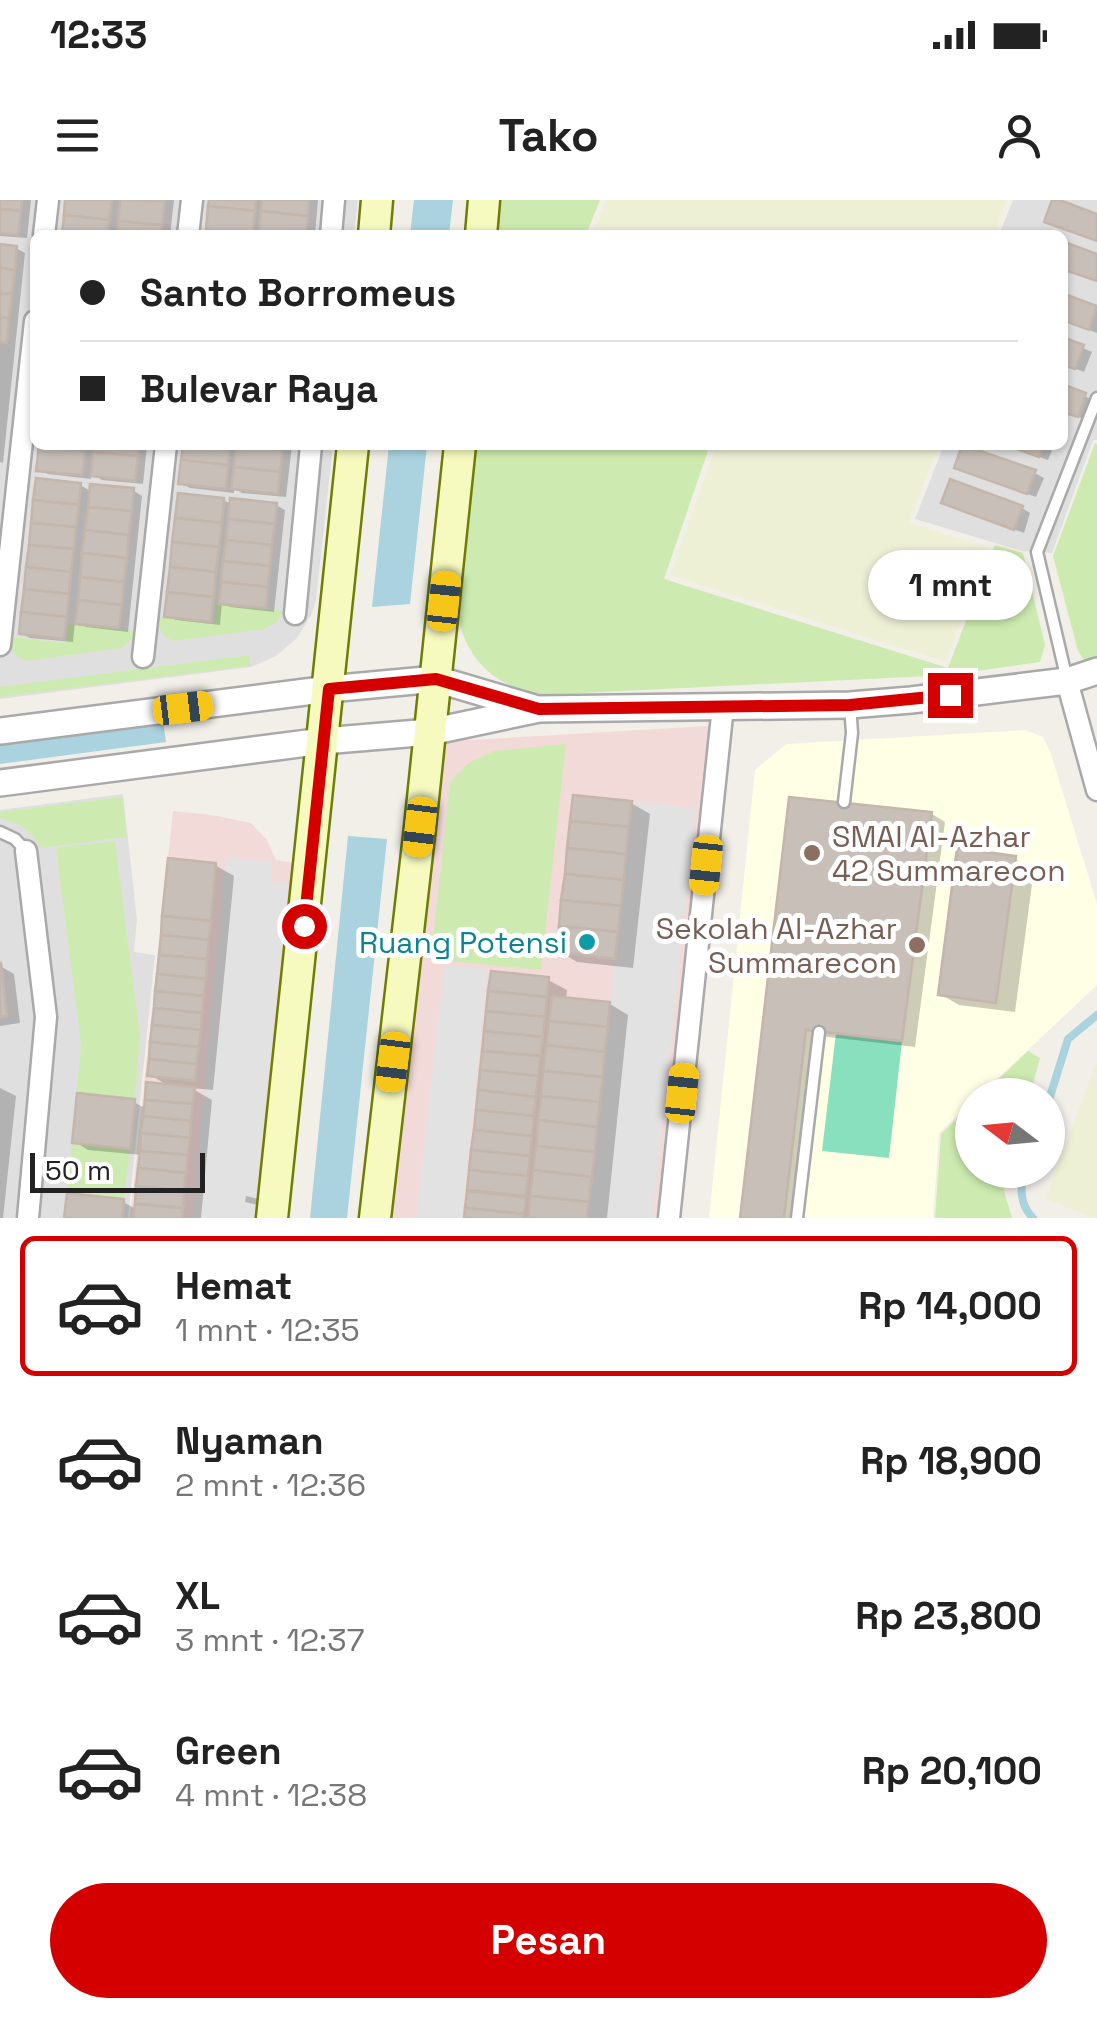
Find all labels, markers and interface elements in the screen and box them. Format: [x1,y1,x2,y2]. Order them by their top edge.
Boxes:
text: 12:33 [50,11,147,59]
text: Tako [498,107,599,164]
icon: menu [50,108,105,163]
icon: person [992,108,1047,163]
text: Santo Borromeus [140,269,456,317]
text: Bulevar Raya [140,365,378,413]
callout: 1 mnt [868,550,1032,620]
text: 1 mnt [909,565,992,605]
car [426,570,462,632]
route end [928,673,973,718]
car [151,689,215,727]
car [401,795,439,859]
place label: SMAI Al-Azhar 42 Summarecon [832,817,1066,890]
car [688,834,724,896]
marker: SMAI Al-Azhar 42 Summarecon [801,842,823,864]
route start [282,904,327,949]
place label: Sekolah Al-Azhar Summarecon [656,909,897,982]
place label: Ruang Potensi [359,923,567,962]
marker: Ruang Potensi [576,931,598,953]
marker: Sekolah Al-Azhar Summarecon [906,934,928,956]
car [374,1030,412,1094]
car [664,1062,700,1124]
north arrow [955,1078,1065,1188]
map controls [955,1078,1065,1188]
scale bar [30,1148,205,1193]
text: 50 m [45,1152,111,1188]
icon: car [55,1261,145,1351]
text: Hemat [175,1262,292,1310]
text: Rp 14,000 [858,1282,1042,1330]
text: 1 mnt · 12:35 [175,1310,360,1350]
icon: car [55,1416,145,1506]
text: Nyaman [175,1417,324,1465]
text: Rp 18,900 [860,1437,1042,1485]
text: 2 mnt · 12:36 [175,1465,366,1505]
icon: car [55,1571,145,1661]
text: XL [175,1572,220,1620]
text: Rp 23,800 [855,1592,1042,1640]
text: 3 mnt · 12:37 [175,1620,365,1660]
icon: car [55,1726,145,1816]
text: Green [175,1727,282,1775]
text: Rp 20,100 [862,1747,1042,1795]
text: 4 mnt · 12:38 [175,1775,367,1815]
button: Pesan [50,1883,1047,1998]

